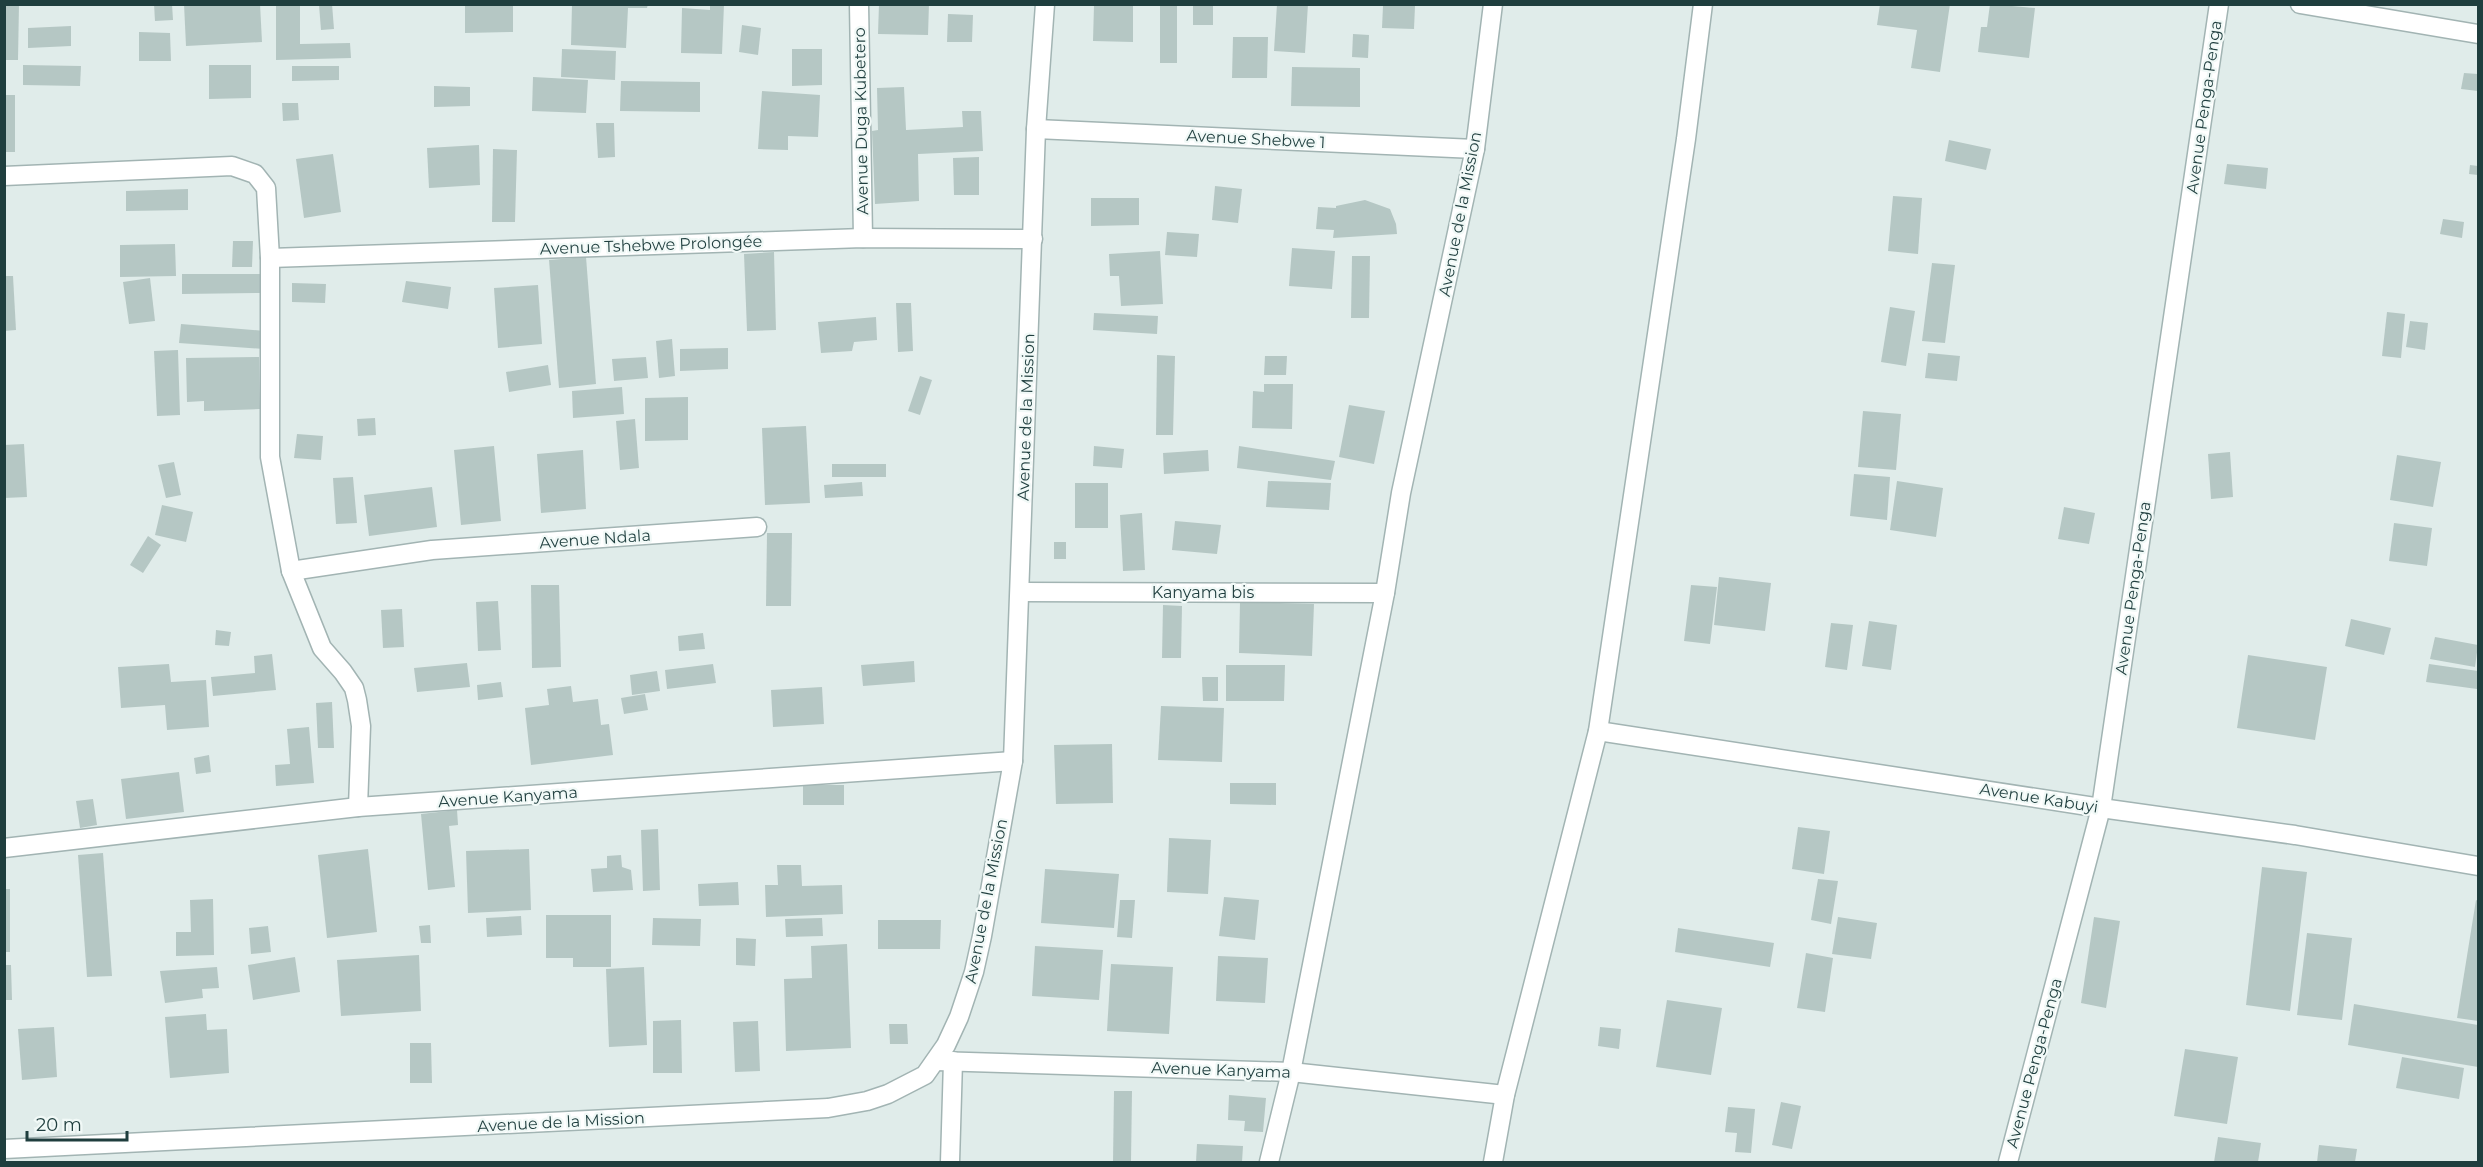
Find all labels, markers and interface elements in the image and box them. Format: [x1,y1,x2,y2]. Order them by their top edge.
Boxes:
street label: Avenue Penga-Penga [2182,19,2226,195]
street label: Avenue Duga Kubetero [850,27,872,215]
street label: Avenue Shebwe 1 [1186,126,1326,152]
street label: Avenue de la Mission [1435,130,1485,298]
street label: Avenue Tshebwe Prolongée [539,232,763,258]
street label: Avenue de la Mission [1014,333,1038,501]
street label: Avenue Penga-Penga [2111,500,2155,676]
street label: Avenue Ndala [539,526,651,552]
street label: Kanyama bis [1152,583,1254,602]
street label: Avenue Kabuyi [1978,779,2100,817]
street label: Avenue Kanyama [438,783,578,811]
street label: Avenue de la Mission [961,817,1011,985]
street label: Avenue Penga-Penga [2002,976,2066,1150]
street label: Avenue Kanyama [1151,1058,1291,1082]
scale bar [27,1104,128,1142]
street label: Avenue de la Mission [477,1108,645,1136]
text: 20 m [36,1114,82,1136]

